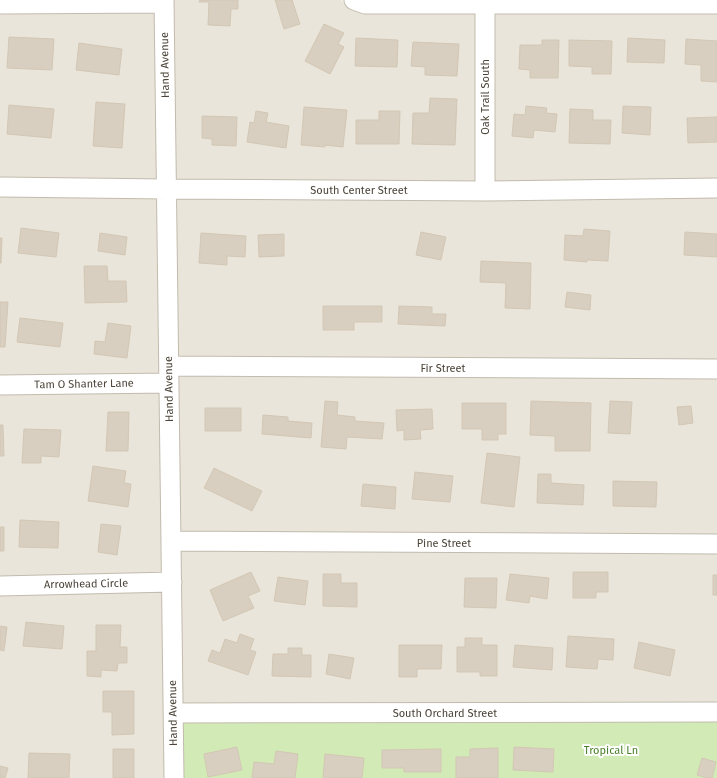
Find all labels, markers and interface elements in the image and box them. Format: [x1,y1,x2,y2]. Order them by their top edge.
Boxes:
street label: Hand Avenue [158,32,172,98]
street label: Oak Trail South [479,59,492,135]
street label: South Center Street [310,184,408,197]
street label: Hand Avenue [162,356,176,422]
street label: Fir Street [420,362,466,375]
street label: Tam O Shanter Lane [34,377,134,391]
street label: Pine Street [417,537,471,550]
street label: Arrowhead Circle [44,577,128,591]
street label: Hand Avenue [166,680,180,746]
street label: South Orchard Street [393,707,497,720]
park label: Tropical Ln [584,744,638,757]

